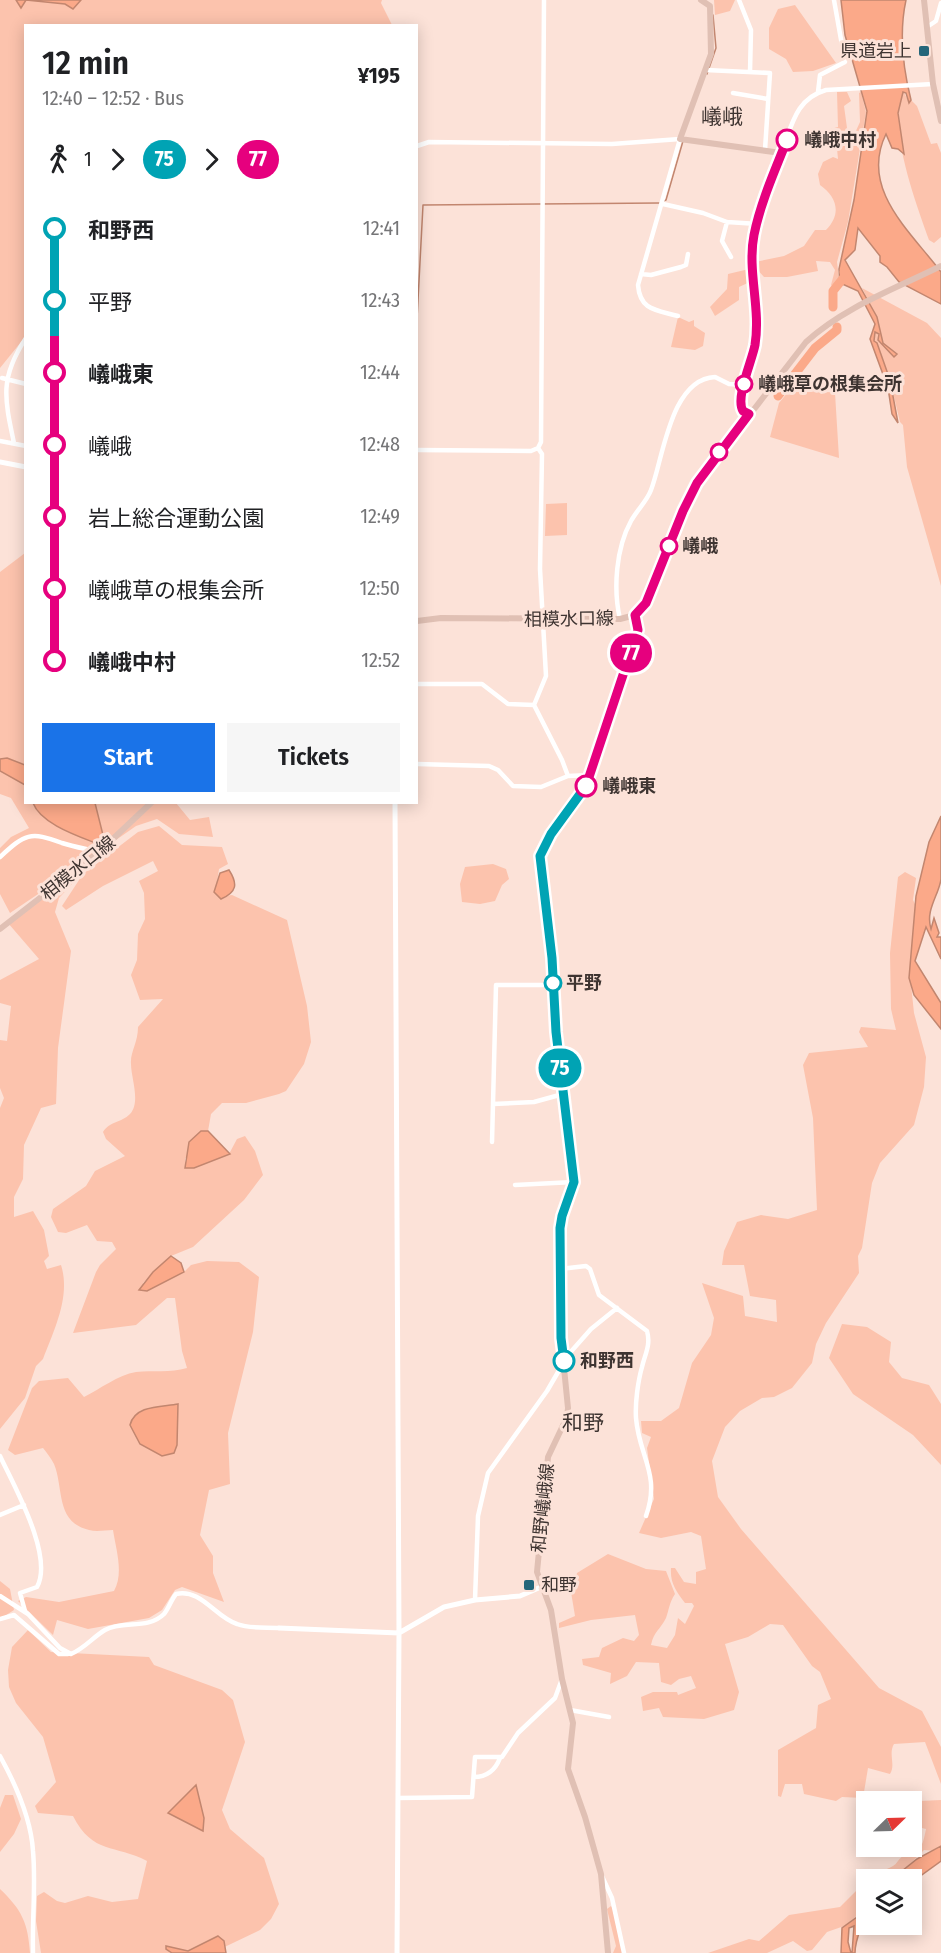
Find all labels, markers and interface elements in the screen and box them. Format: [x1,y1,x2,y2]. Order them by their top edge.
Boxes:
place label: 県道岩上 [840,40,912,62]
text: 12 min [42,43,129,83]
marker: 県道岩上 [917,44,931,58]
text: ¥195 [358,62,400,89]
text: 12:40 – 12:52 · Bus [42,86,184,110]
district label: 嶬峨 [701,104,743,130]
marker: 嶬峨中村 [776,129,798,151]
place label: 嶬峨中村 [804,129,876,151]
icon: walk [42,143,75,176]
icon: forward [101,143,134,176]
icon: forward [195,143,228,176]
text: 75 [155,146,174,172]
text: 77 [249,146,267,172]
text: 1 [84,147,92,171]
text: 12:41 [363,216,400,240]
text: 和野西 [88,217,154,244]
text: 12:43 [361,288,400,312]
text: 平野 [88,289,132,316]
text: 12:44 [360,360,400,384]
text: 嶬峨東 [88,361,154,388]
place label: 嶬峨草の根集会所 [758,373,902,395]
marker: 嶬峨草の根集会所 [735,375,753,393]
text: 12:48 [360,432,400,456]
text: 嶬峨 [88,433,132,460]
unlabelled marker [710,443,728,461]
text: 12:49 [360,504,400,528]
text: 岩上総合運動公園 [88,505,264,532]
place label: 嶬峨 [682,535,718,557]
marker: 嶬峨 [660,537,678,555]
text: 12:50 [359,576,400,600]
text: 嶬峨草の根集会所 [88,577,264,604]
street label: 相模水口線 [524,607,614,631]
line badge: 77 [604,634,658,672]
text: 77 [622,640,640,666]
text: 12:52 [361,648,400,672]
text: 嶬峨中村 [88,649,176,676]
button: Start [42,723,215,792]
button: Tickets [227,723,400,792]
marker: 嶬峨東 [575,775,597,797]
place label: 嶬峨東 [602,775,656,797]
street label: 相模水口線 [36,831,120,905]
place label: 平野 [566,972,602,994]
marker: 平野 [544,974,562,992]
line badge: 75 [533,1048,587,1088]
text: 75 [550,1055,570,1081]
marker: 和野西 [553,1350,575,1372]
place label: 和野西 [580,1350,634,1372]
district label: 和野 [562,1410,604,1436]
street label: 和野嶬峨線 [527,1462,559,1554]
place label: 和野 [541,1574,577,1596]
marker: 和野 [522,1578,536,1592]
north arrow [856,1791,922,1857]
map controls [856,1791,922,1935]
button: layers [856,1869,922,1935]

